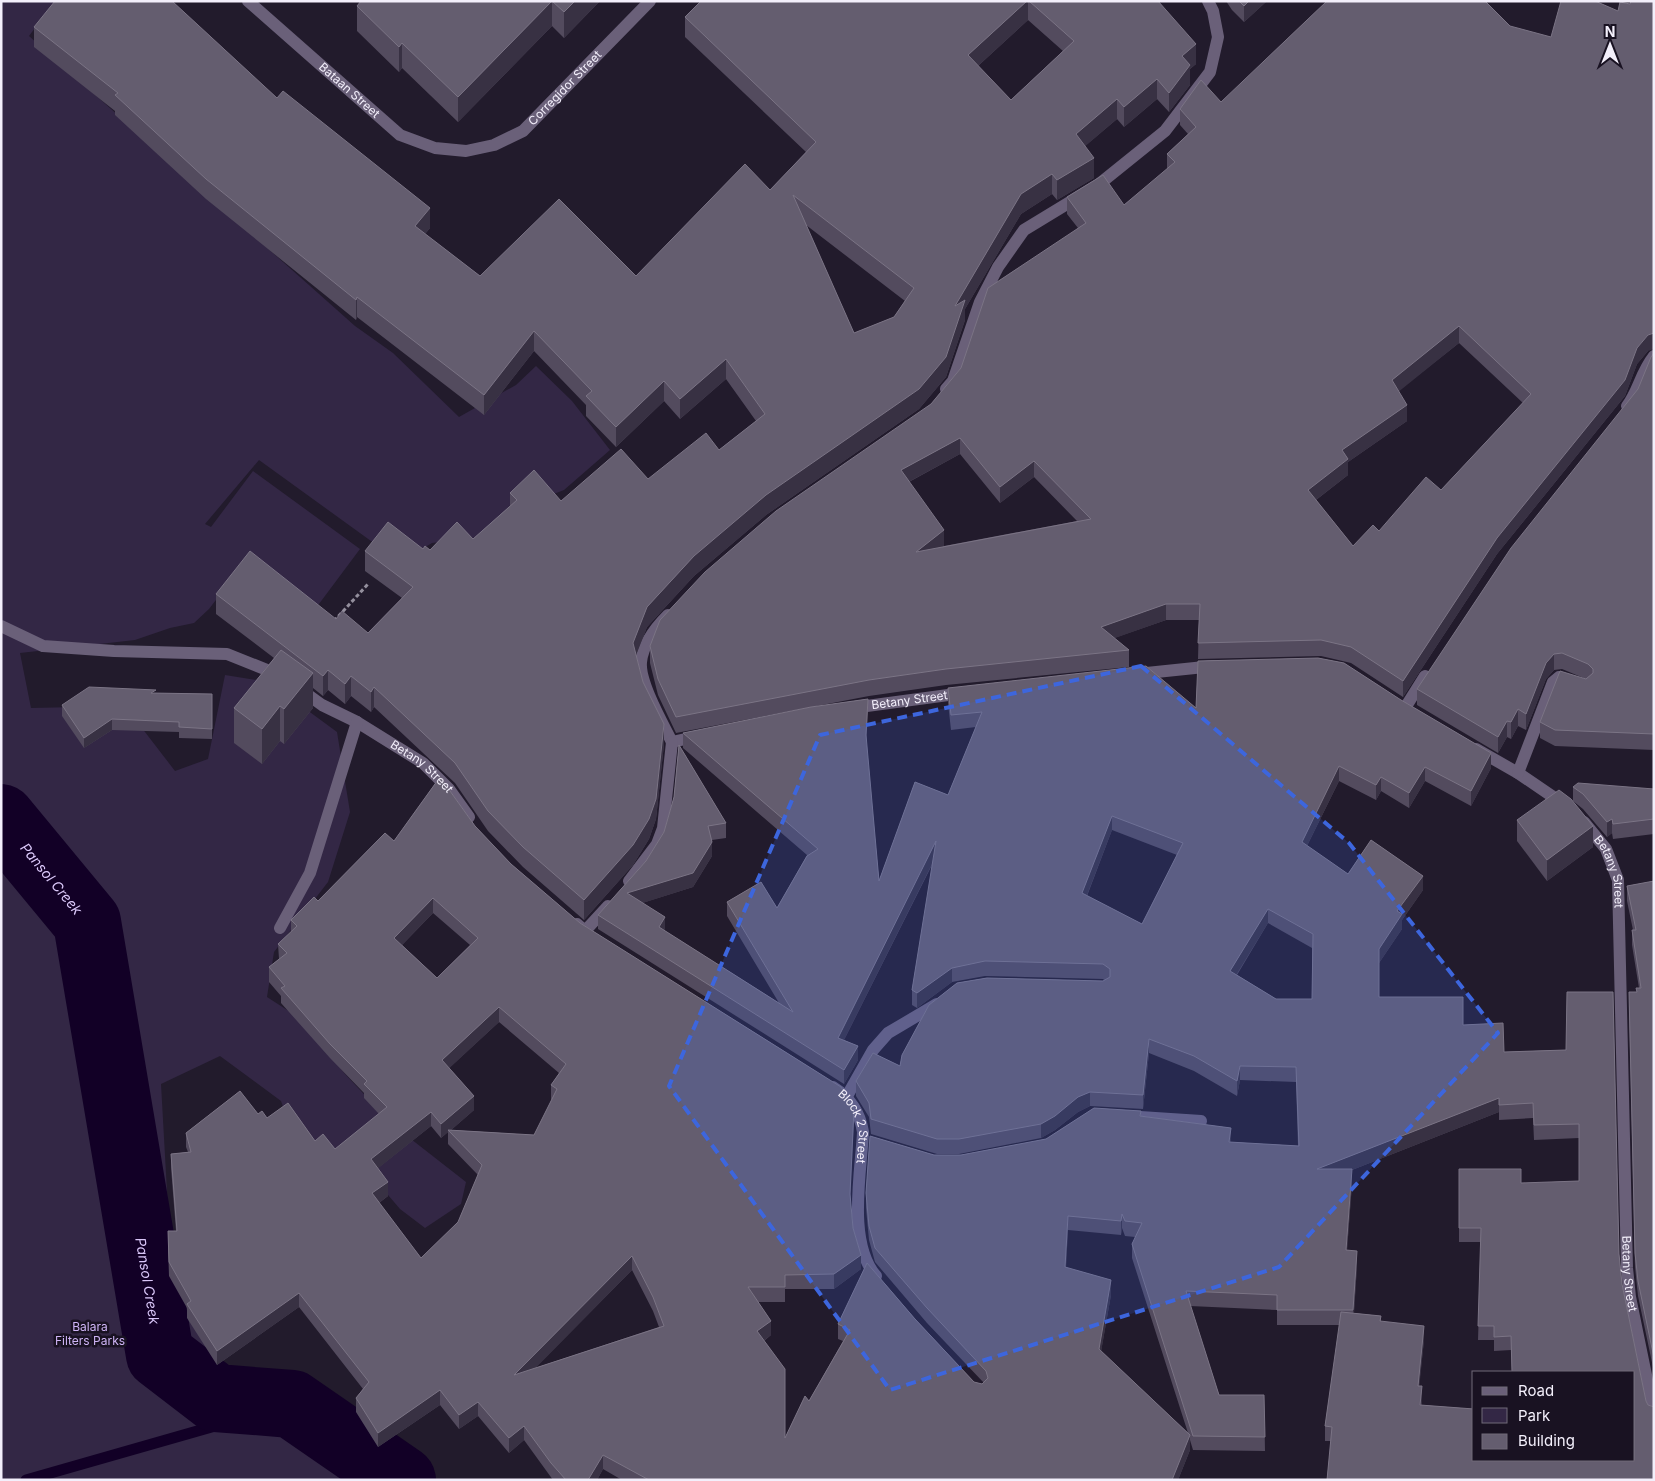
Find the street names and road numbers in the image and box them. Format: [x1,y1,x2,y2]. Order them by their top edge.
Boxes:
street label: Corregidor Street [525,47,604,128]
street label: Bataan Street [316,59,383,121]
street label: Betany Street [870,687,948,712]
street label: Betany Street [388,737,457,795]
street label: Betany Street [1591,832,1627,908]
street label: Block 2 Street [835,1086,871,1164]
street label: Betany Street [1619,1235,1641,1313]

